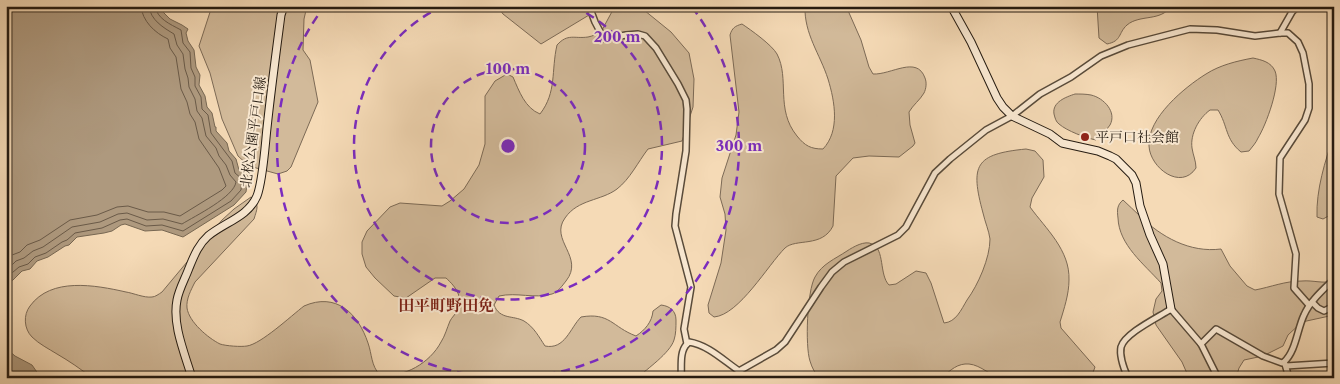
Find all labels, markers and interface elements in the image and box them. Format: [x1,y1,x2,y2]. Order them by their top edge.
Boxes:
text: 200 m [594,27,640,46]
text: 100 m [486,59,530,78]
street label: 北松公園平戸口線 [236,75,270,189]
place label: 平戸口社会館 [1095,128,1179,146]
marker: 平戸口社会館 [1079,131,1091,143]
text: 300 m [716,136,762,155]
centre of rings [499,137,517,155]
district label: 田平町野田免 [398,295,494,315]

